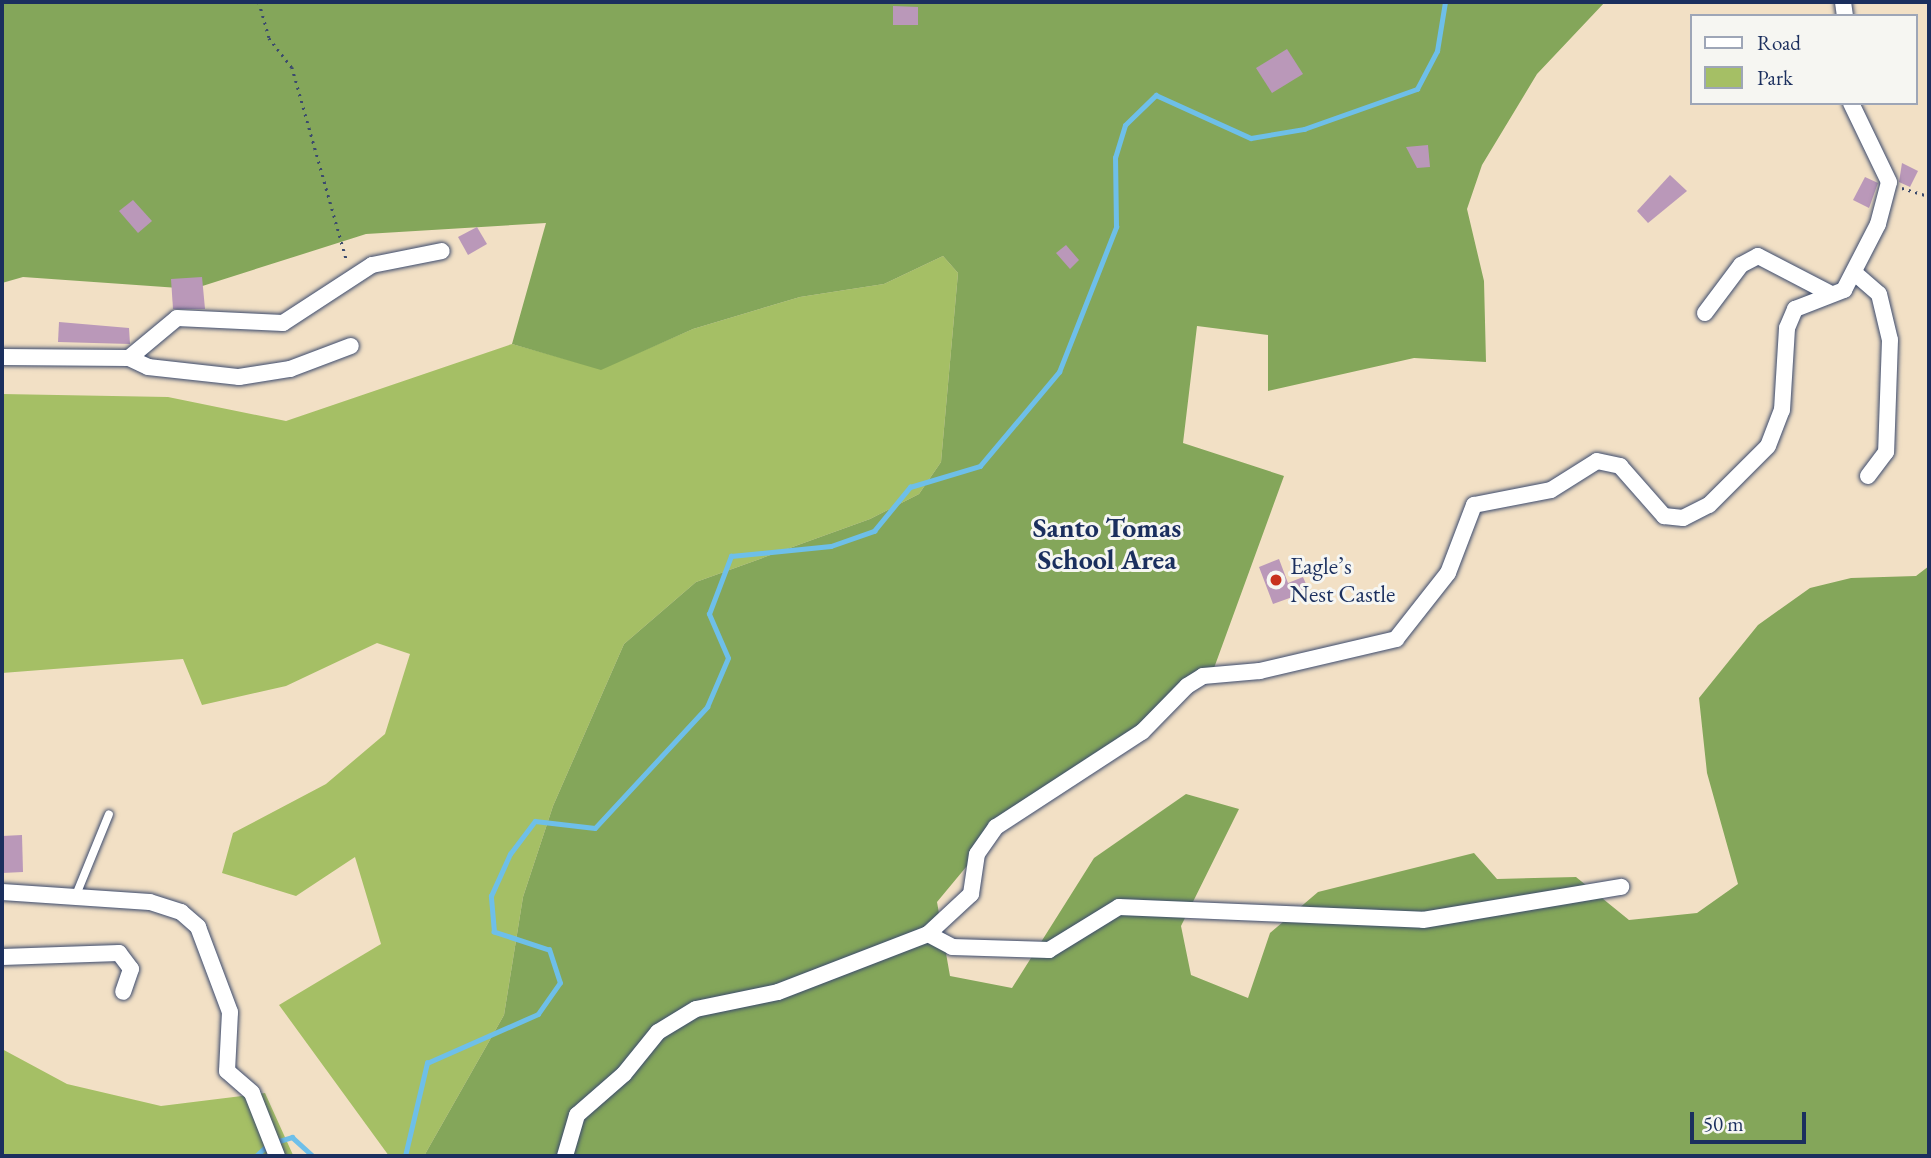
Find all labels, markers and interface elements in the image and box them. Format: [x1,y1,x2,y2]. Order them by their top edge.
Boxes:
legend [1689,14,1917,105]
text: Road [1757,29,1801,56]
text: Park [1757,64,1793,91]
district label: Santo Tomas School Area [1033,510,1181,576]
place label: Eagle’s Nest Castle [1290,552,1395,608]
marker: Eagle’s Nest Castle [1268,572,1284,588]
scale bar [1693,1098,1808,1142]
text: 50 m [1703,1110,1744,1137]

